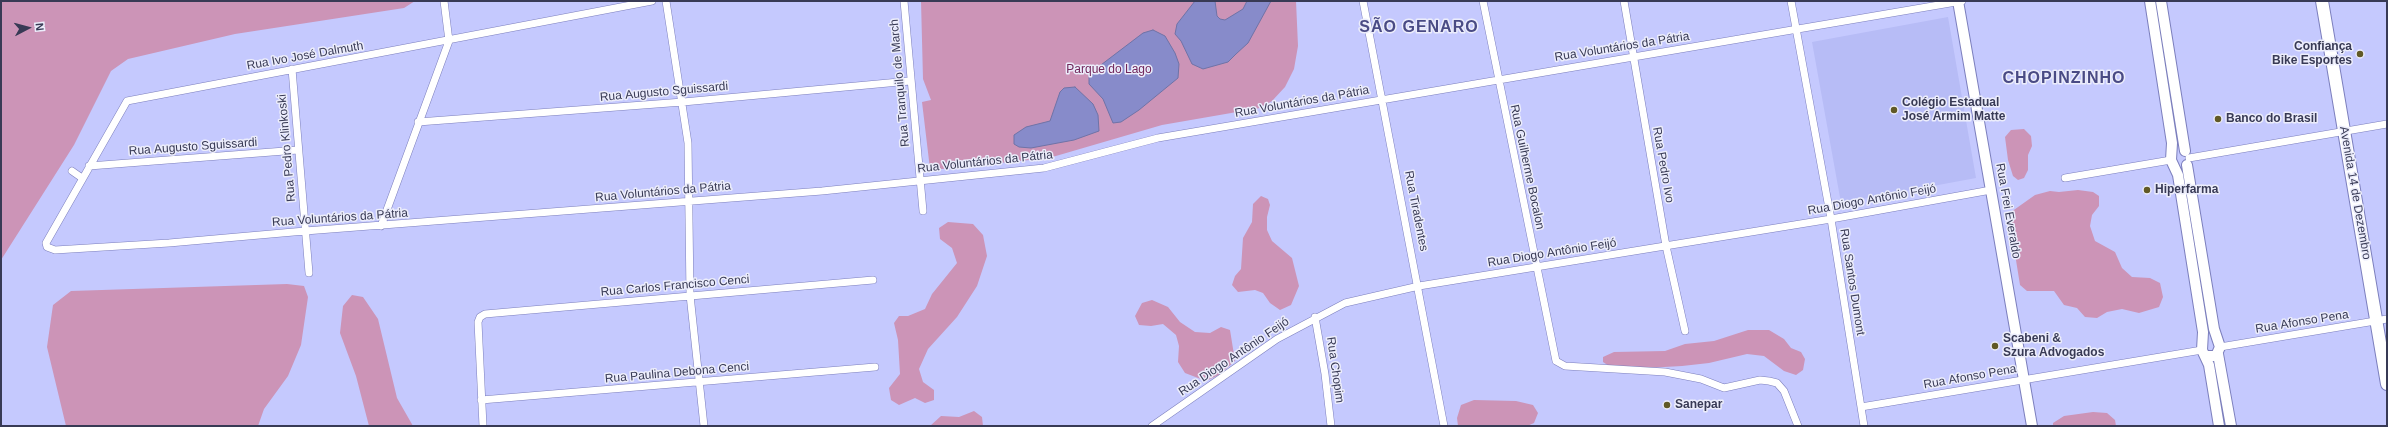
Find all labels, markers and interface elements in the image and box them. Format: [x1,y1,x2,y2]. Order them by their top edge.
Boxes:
north arrow [8,8,48,48]
street label: Rua Tranquilo de March [887,18,913,148]
district label: SÃO GENARO [1359,18,1479,38]
text: N [34,22,46,31]
street label: Rua Voluntários da Pátria [1554,29,1690,65]
street label: Rua Ivo José Dalmuth [246,39,364,73]
place label: Confiança Bike Esportes [2272,40,2352,68]
marker: Confiança Bike Esportes [2355,49,2365,59]
park label: Parque do Lago [1066,63,1152,77]
district label: CHOPINZINHO [2002,69,2126,89]
street label: Rua Augusto Sguissardi [599,79,729,105]
street label: Rua Voluntários da Pátria [1234,83,1370,121]
street label: Rua Pedro Klinkoski [275,94,299,202]
place label: Colégio Estadual José Armim Matte [1902,96,2005,124]
street label: Rua Guilherme Bocalon [1507,103,1547,231]
marker: Colégio Estadual José Armim Matte [1889,105,1899,115]
place label: Banco do Brasil [2226,112,2317,126]
marker: Banco do Brasil [2213,114,2223,124]
street label: Avenida 14 de Dezembro [2336,125,2374,261]
street label: Rua Pedro Ivo [1649,126,1677,204]
street label: Rua Augusto Sguissardi [128,135,258,159]
street label: Rua Voluntários da Pátria [917,148,1053,176]
street label: Rua Frei Everaldo [1993,162,2023,260]
street label: Rua Tiradentes [1401,170,1431,252]
street label: Rua Voluntários da Pátria [595,179,731,205]
street label: Rua Diogo Antônio Feijó [1807,182,1937,218]
place label: Hiperfarma [2155,183,2218,197]
marker: Hiperfarma [2142,185,2152,195]
street label: Rua Voluntários da Pátria [272,206,408,230]
street label: Rua Santos Dumont [1836,228,1868,336]
street label: Rua Diogo Antônio Feijó [1487,236,1617,270]
street label: Rua Carlos Francisco Cenci [600,272,750,300]
street label: Rua Afonso Pena [2254,308,2350,336]
street label: Rua Diogo Antônio Feijó [1176,315,1292,399]
place label: Scabeni & Szura Advogados [2003,332,2104,360]
street label: Rua Chopim [1323,336,1347,404]
marker: Scabeni & Szura Advogados [1990,341,2000,351]
street label: Rua Paulina Debona Cenci [604,360,750,386]
street label: Rua Afonso Pena [1922,362,2018,392]
place label: Sanepar [1675,398,1722,412]
marker: Sanepar [1662,400,1672,410]

